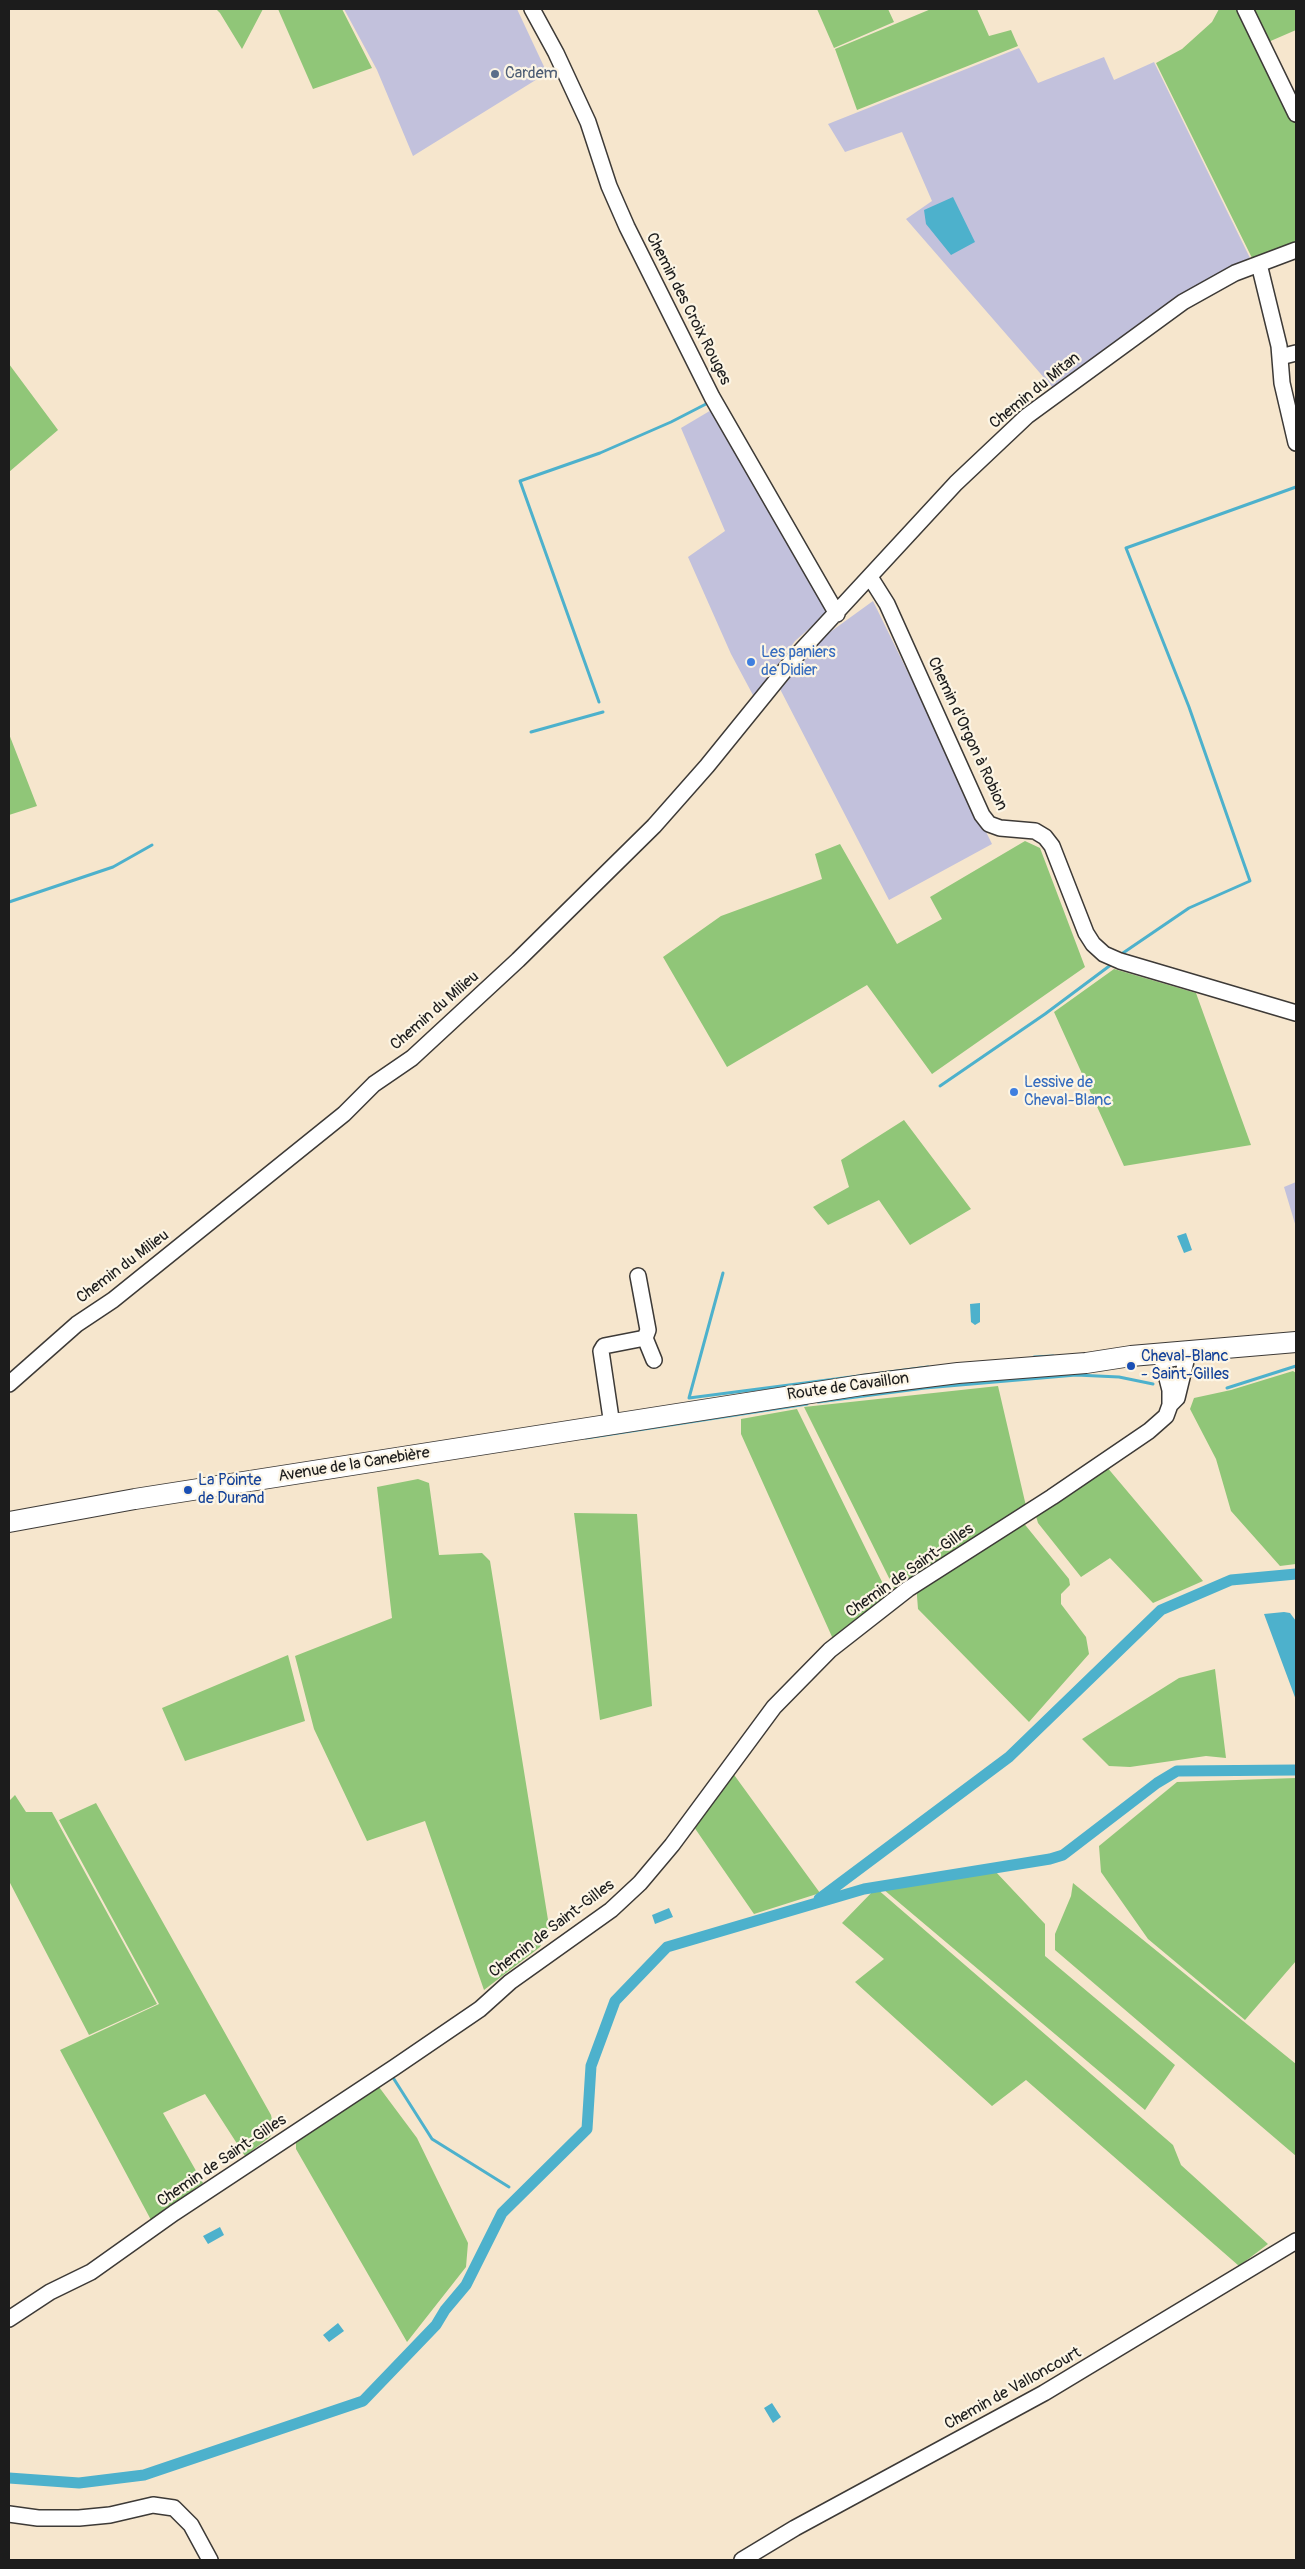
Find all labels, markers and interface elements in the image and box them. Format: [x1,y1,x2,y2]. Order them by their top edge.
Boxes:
place label: Cardem [505,64,558,84]
marker: Cardem [489,68,501,80]
street label: Chemin des Croix Rouges [641,230,735,388]
street label: Chemin du Mitan [986,349,1084,433]
place label: Les paniers de Didier [761,643,836,681]
street label: Chemin d'Orgon à Robion [923,654,1011,814]
marker: Les paniers de Didier [745,656,757,668]
street label: Chemin du Milieu [387,967,483,1055]
place label: Lessive de Cheval-Blanc [1024,1073,1112,1111]
marker: Lessive de Cheval-Blanc [1008,1086,1020,1098]
street label: Chemin du Milieu [73,1226,173,1308]
place label: Cheval-Blanc - Saint-Gilles [1141,1347,1229,1385]
marker: Cheval-Blanc - Saint-Gilles [1125,1360,1137,1372]
street label: Route de Cavaillon [786,1369,910,1405]
street label: Avenue de la Canebière [277,1444,431,1486]
place label: La Pointe de Durand [198,1471,265,1509]
marker: La Pointe de Durand [182,1484,194,1496]
street label: Chemin de Saint-Gilles [842,1520,978,1622]
street label: Chemin de Saint-Gilles [486,1876,618,1982]
street label: Chemin de Saint-Gilles [154,2111,290,2211]
street label: Chemin de Valloncourt [941,2344,1085,2434]

